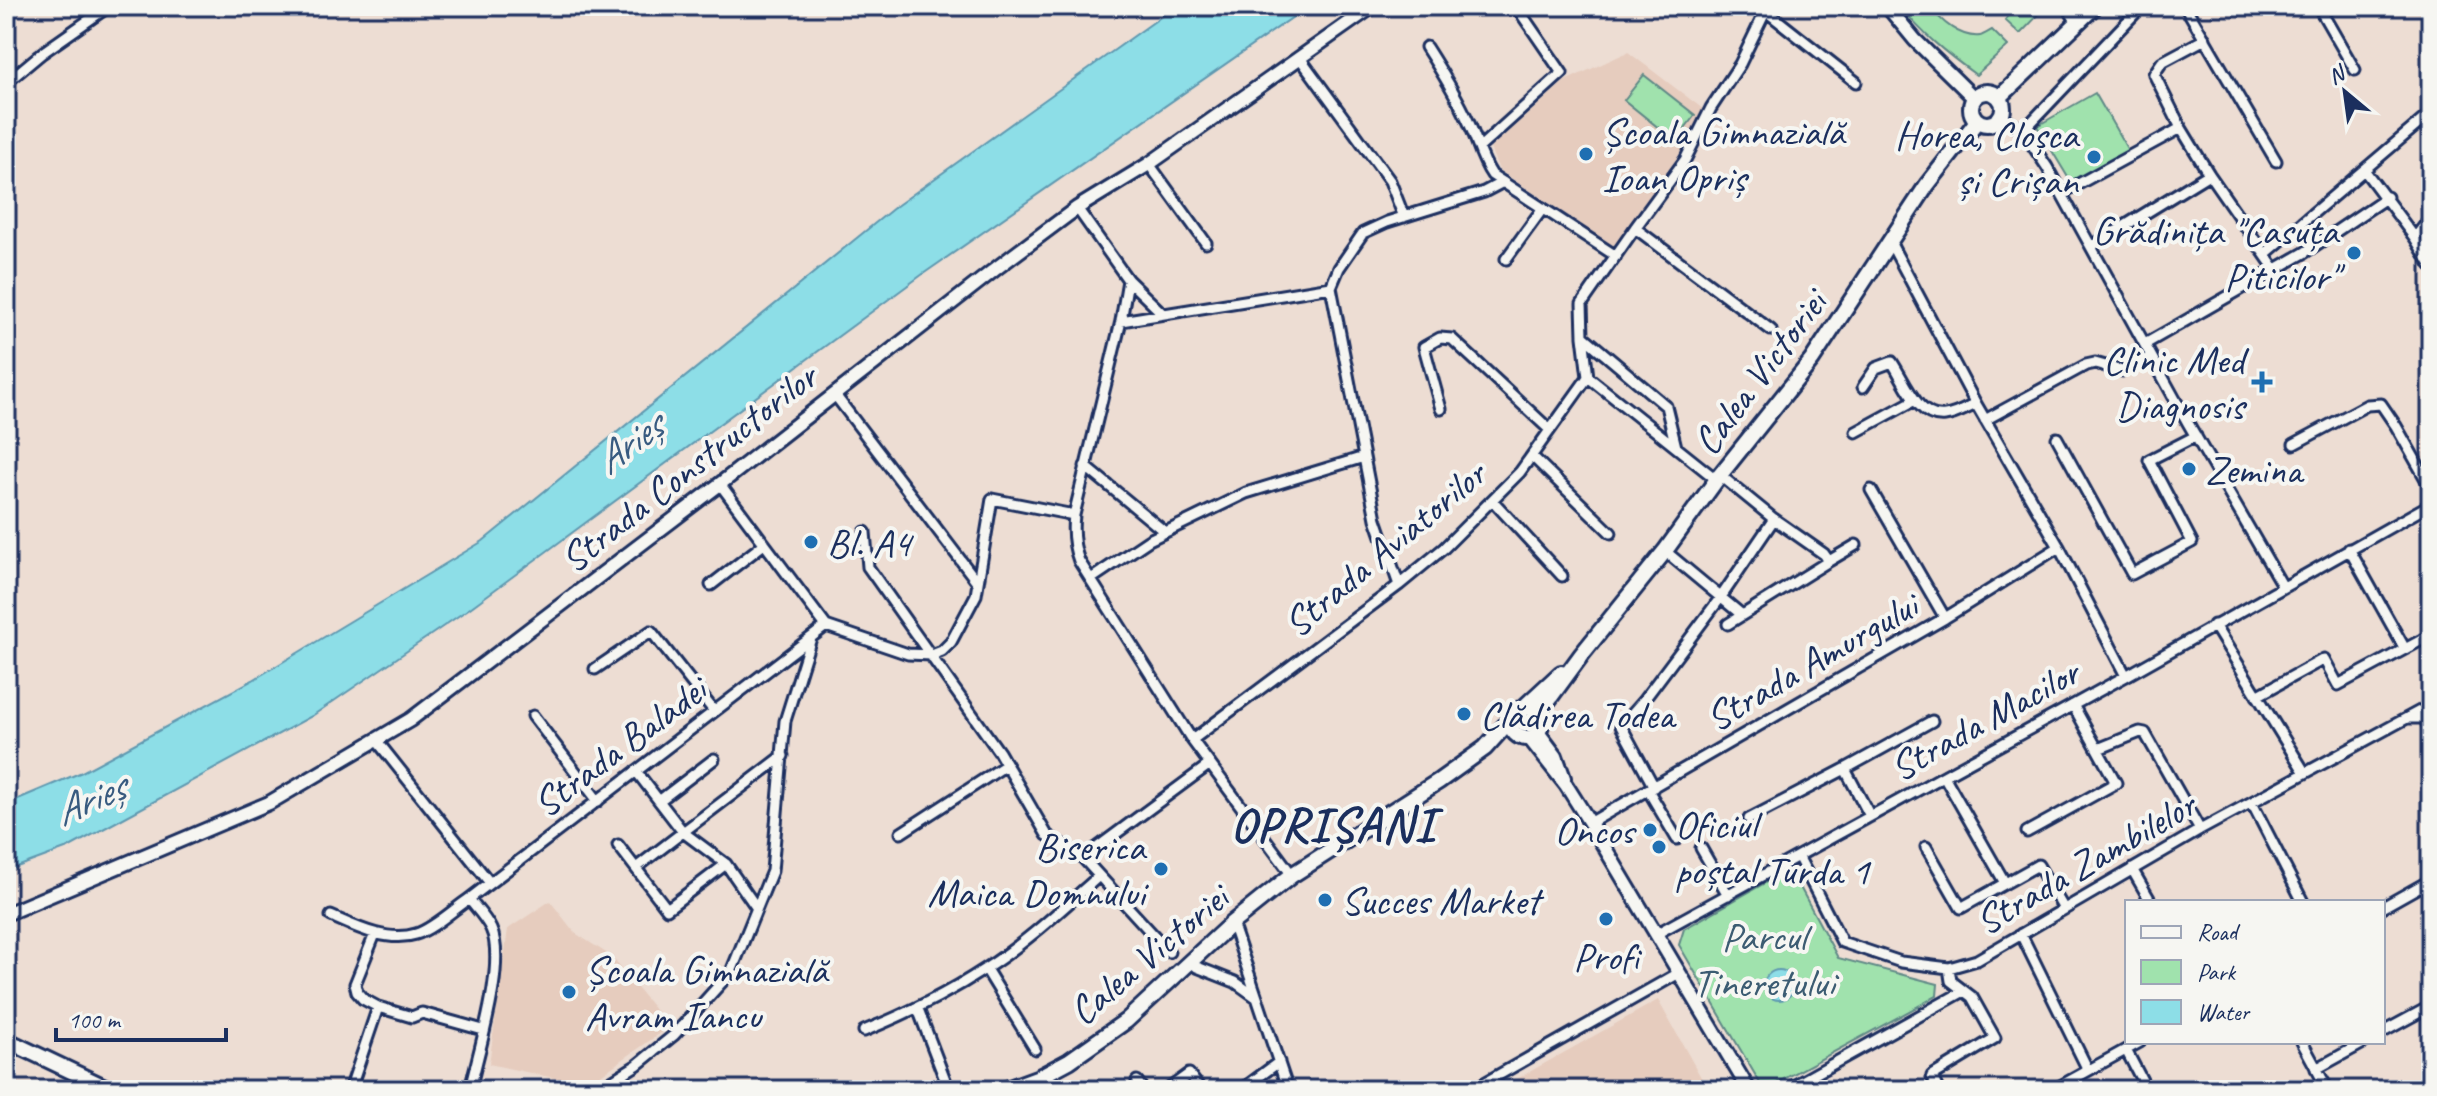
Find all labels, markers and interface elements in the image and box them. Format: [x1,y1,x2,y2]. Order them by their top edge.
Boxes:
north arrow [2305,52,2385,132]
text: N [2323,58,2351,91]
place label: Școala Gimnazială Ioan Opriș [1602,107,1848,203]
place label: Horea, Cloșca și Crișan [1895,110,2081,206]
marker: Școala Gimnazială Ioan Opriș [1577,145,1595,163]
marker: Horea, Cloșca și Crișan [2085,148,2103,166]
place label: Grădinița "Casuța Piticilor" [2093,206,2346,302]
marker: Grădinița "Casuța Piticilor" [2345,244,2363,262]
street label: Calea Victoriei [1682,277,1841,465]
place label: Clinic Med Diagnosis [2103,335,2250,431]
street label: Strada Constructorilor [550,350,830,584]
marker: Clinic Med Diagnosis [2251,371,2273,393]
water label: Arieș [584,396,680,486]
place label: Zemina [2205,445,2305,495]
street label: Strada Aviatorilor [1273,448,1498,648]
marker: Zemina [2180,460,2198,478]
place label: Bl. A4 [827,518,915,568]
marker: Bl. A4 [802,533,820,551]
street label: Strada Amurgului [1696,579,1931,743]
street label: Strada Macilor [1881,646,2091,792]
street label: Strada Baladei [523,663,720,828]
place label: Clădirea Todea [1480,690,1678,740]
marker: Clădirea Todea [1455,705,1473,723]
water label: Arieș [46,757,140,838]
street label: Strada Zambilelor [1966,778,2207,946]
district label: OPRIȘANI [1230,795,1444,855]
place label: Oficiul poștal Turda 1 [1675,800,1872,896]
place label: Oncos [1554,806,1637,856]
marker: Oncos [1641,821,1659,839]
place label: Biserica Maica Domnului [927,822,1150,918]
marker: Oficiul poștal Turda 1 [1650,838,1668,856]
marker: Biserica Maica Domnului [1152,860,1170,878]
street label: Calea Victoriei [1059,871,1242,1036]
place label: Succes Market [1341,876,1545,926]
marker: Succes Market [1316,891,1334,909]
legend [2125,900,2385,1044]
marker: Profi [1597,910,1615,928]
park label: Parcul Tineretului [1693,912,1839,1008]
text: Road [2197,917,2241,947]
place label: Profi [1573,932,1642,982]
place label: Școala Gimnazială Avram Iancu [585,945,831,1041]
text: Park [2197,957,2237,987]
marker: Școala Gimnazială Avram Iancu [560,983,578,1001]
scale bar [56,992,226,1042]
text: Water [2197,997,2252,1027]
text: 100 m [68,1005,122,1035]

